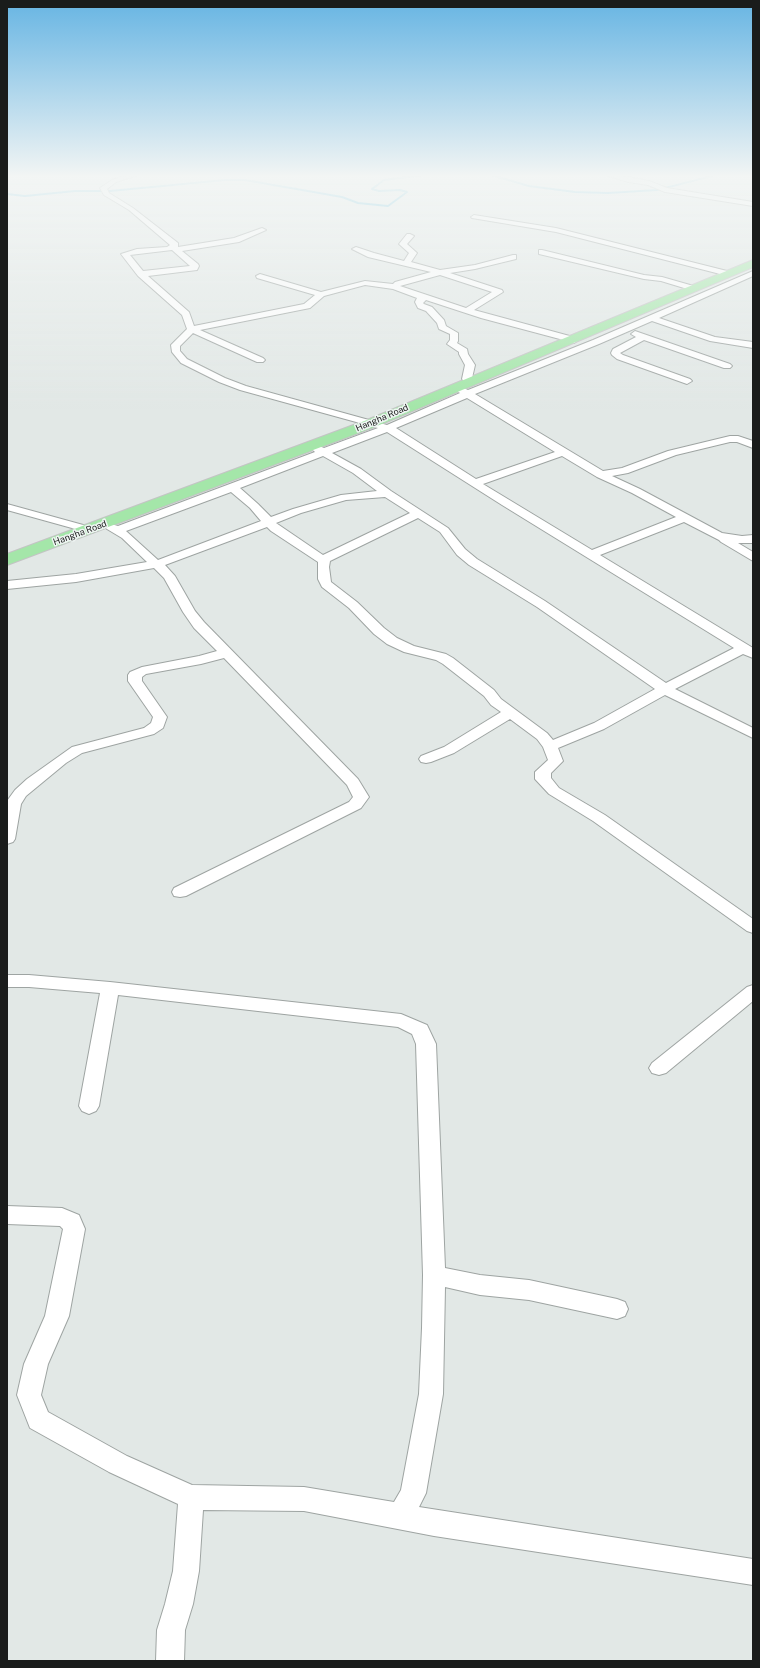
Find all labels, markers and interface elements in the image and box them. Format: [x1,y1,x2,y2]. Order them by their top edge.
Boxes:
street label: Hangha Road [354,402,410,434]
street label: Hangha Road [52,518,108,548]

